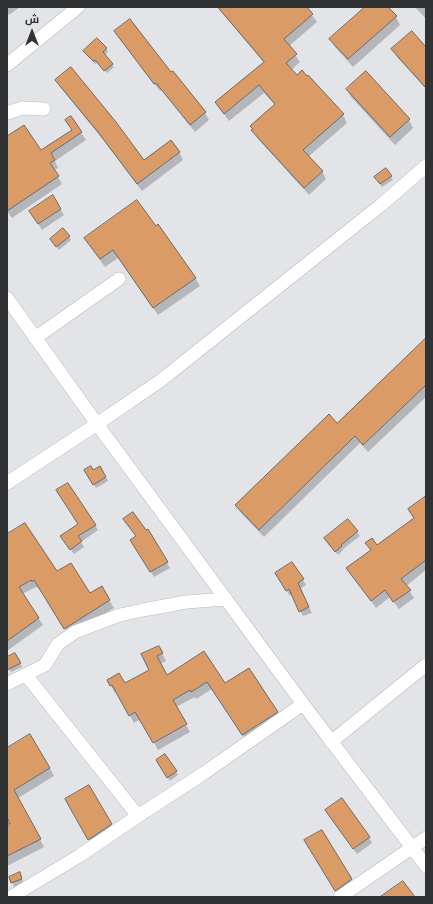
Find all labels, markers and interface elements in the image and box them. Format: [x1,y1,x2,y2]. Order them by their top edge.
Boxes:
north arrow [12,12,52,52]
text: ش [25,13,39,26]

